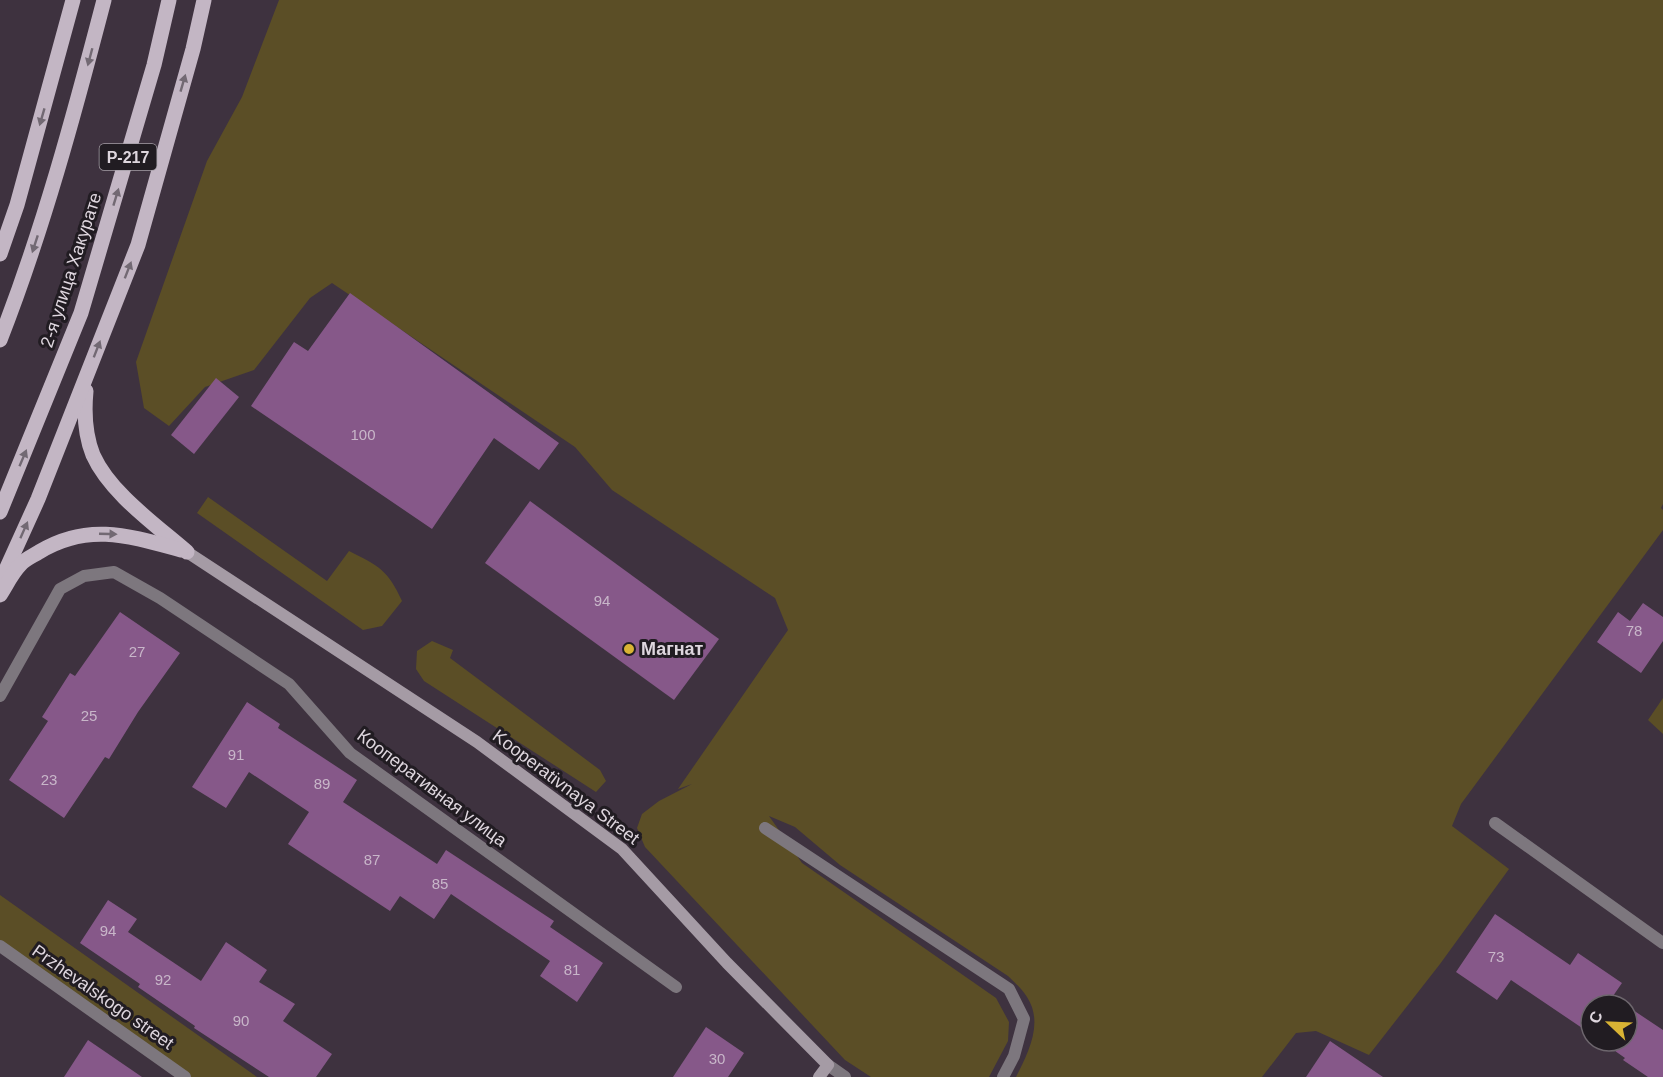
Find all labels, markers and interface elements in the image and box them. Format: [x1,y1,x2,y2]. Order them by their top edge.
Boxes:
one-way arrow [84,47,94,66]
one-way arrow [179,73,188,91]
one-way arrow [37,109,46,127]
road number: Р-217 [100,144,156,170]
one-way arrow [112,188,121,206]
street label: 2-я улица Хакурате [36,190,106,350]
one-way arrow [29,235,39,253]
one-way arrow [123,260,133,278]
one-way arrow [93,339,103,357]
house number: 100 [350,426,376,443]
one-way arrow [19,449,28,467]
one-way arrow [19,521,29,539]
one-way arrow [98,529,117,539]
house number: 94 [594,592,610,609]
house number: 78 [1626,622,1642,639]
place label: Магнат [641,639,704,659]
marker: Магнат [622,642,636,656]
house number: 27 [129,643,145,660]
house number: 25 [81,707,97,724]
street label: Кооперативная улица [353,725,511,851]
street label: Kooperativnaya Street [489,725,643,849]
house number: 91 [228,746,244,763]
house number: 23 [41,771,57,788]
house number: 89 [314,775,330,792]
house number: 87 [364,851,380,868]
house number: 85 [432,875,448,892]
house number: 94 [100,922,116,939]
street label: Przhevalskogo street [28,941,178,1053]
house number: 73 [1488,948,1504,965]
house number: 81 [564,961,580,978]
house number: 92 [155,971,171,988]
north arrow [1579,993,1639,1053]
text: С [1586,1008,1606,1026]
house number: 90 [233,1012,249,1029]
house number: 30 [709,1050,725,1067]

